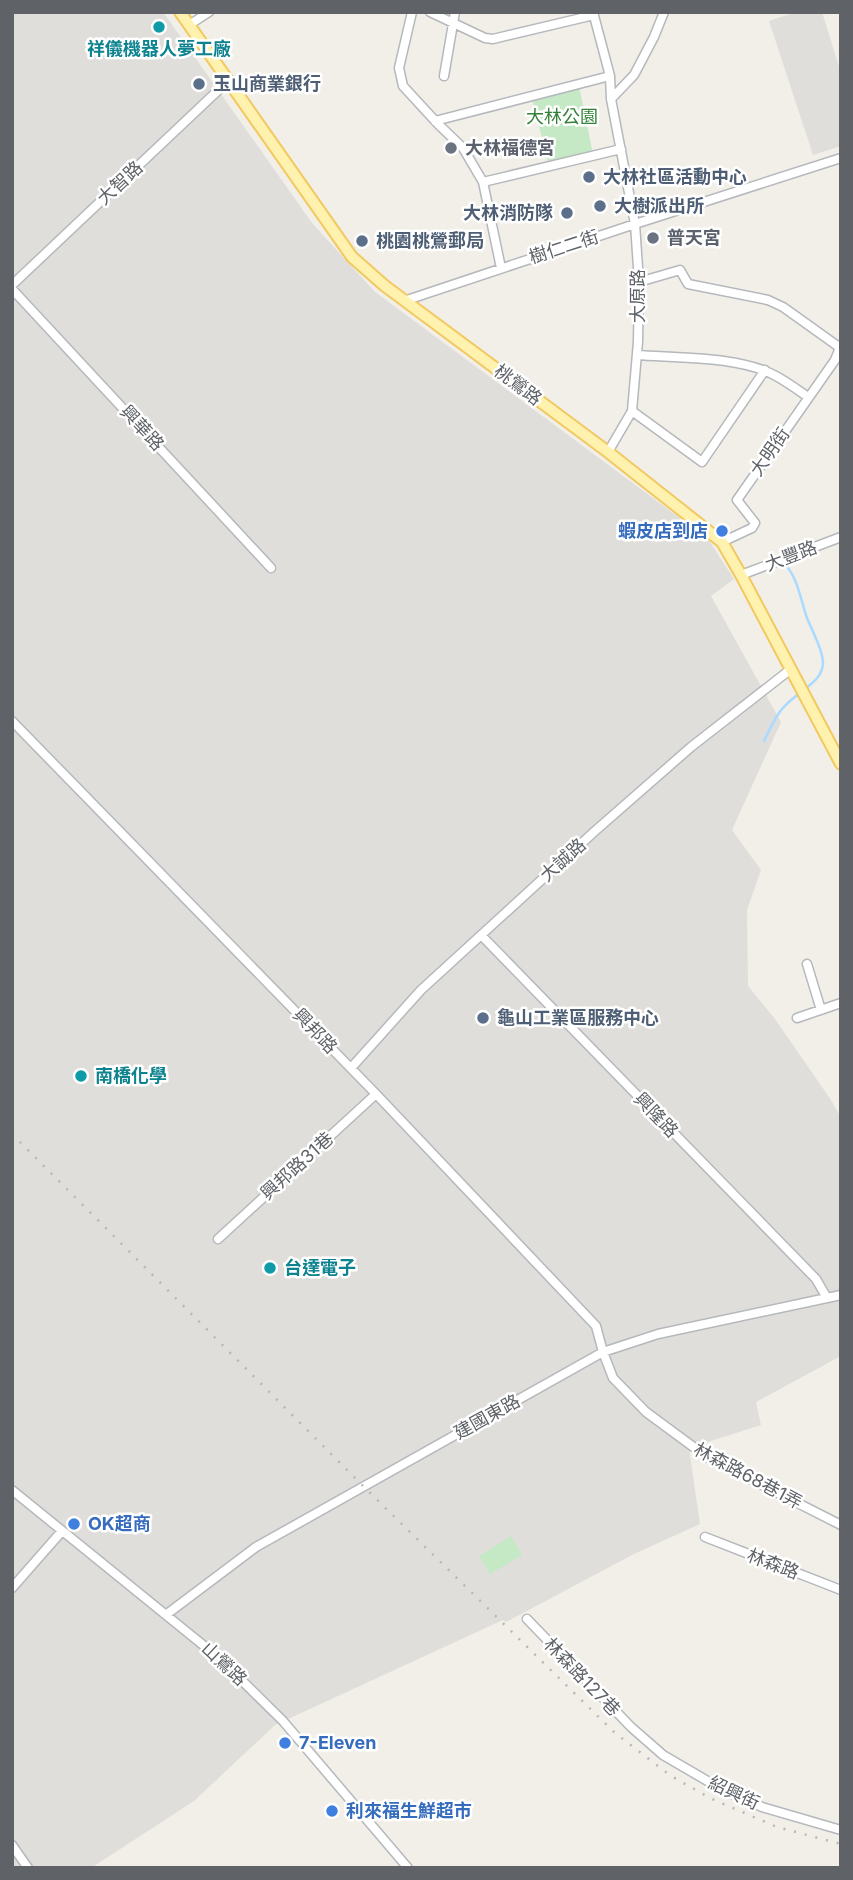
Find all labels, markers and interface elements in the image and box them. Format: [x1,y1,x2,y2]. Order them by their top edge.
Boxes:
marker: 祥儀機器人夢工廠 [151,19,167,35]
place label: 祥儀機器人夢工廠 [87,38,231,59]
place label: 玉山商業銀行 [213,73,321,94]
marker: 玉山商業銀行 [191,76,207,92]
park label: 大林公園 [526,106,598,127]
place label: 大林福德宮 [465,137,555,158]
marker: 大林福德宮 [443,140,459,156]
street label: 大智路 [93,157,147,209]
place label: 大林社區活動中心 [603,166,747,187]
marker: 大林社區活動中心 [581,169,597,185]
place label: 大樹派出所 [614,195,704,216]
marker: 大樹派出所 [592,198,608,214]
place label: 大林消防隊 [463,202,553,223]
marker: 大林消防隊 [559,205,575,221]
street label: 樹仁二街 [526,225,601,268]
place label: 普天宮 [667,227,721,248]
place label: 桃園桃鶯郵局 [376,230,484,251]
marker: 普天宮 [645,230,661,246]
marker: 桃園桃鶯郵局 [354,233,370,249]
street label: 大原路 [627,269,648,323]
street label: 桃鶯路 [490,360,546,409]
street label: 興華路 [116,401,168,455]
street label: 大明街 [746,424,794,480]
place label: 蝦皮店到店 [618,520,708,541]
marker: 蝦皮店到店 [714,523,730,539]
street label: 大豐路 [762,536,820,575]
street label: 大誠路 [536,834,590,885]
street label: 興邦路 [289,1004,342,1057]
place label: 龜山工業區服務中心 [497,1007,659,1028]
marker: 龜山工業區服務中心 [475,1010,491,1026]
place label: 南橋化學 [95,1065,167,1086]
marker: 南橋化學 [73,1068,89,1084]
street label: 興隆路 [630,1088,683,1141]
street label: 興邦路31巷 [256,1128,337,1204]
place label: 台達電子 [284,1257,356,1278]
marker: 台達電子 [262,1260,278,1276]
street label: 建國東路 [450,1390,523,1443]
street label: 林森路68巷1弄 [690,1438,806,1513]
place label: OK超商 [88,1513,151,1534]
marker: OK超商 [66,1516,82,1532]
street label: 林森路 [744,1544,802,1583]
street label: 林森路127巷 [540,1633,625,1720]
street label: 山鶯路 [197,1638,251,1690]
place label: 7-Eleven [299,1732,377,1753]
marker: 7-Eleven [277,1735,293,1751]
street label: 紹興街 [705,1772,763,1813]
place label: 利來福生鮮超市 [346,1800,472,1821]
marker: 利來福生鮮超市 [324,1803,340,1819]

